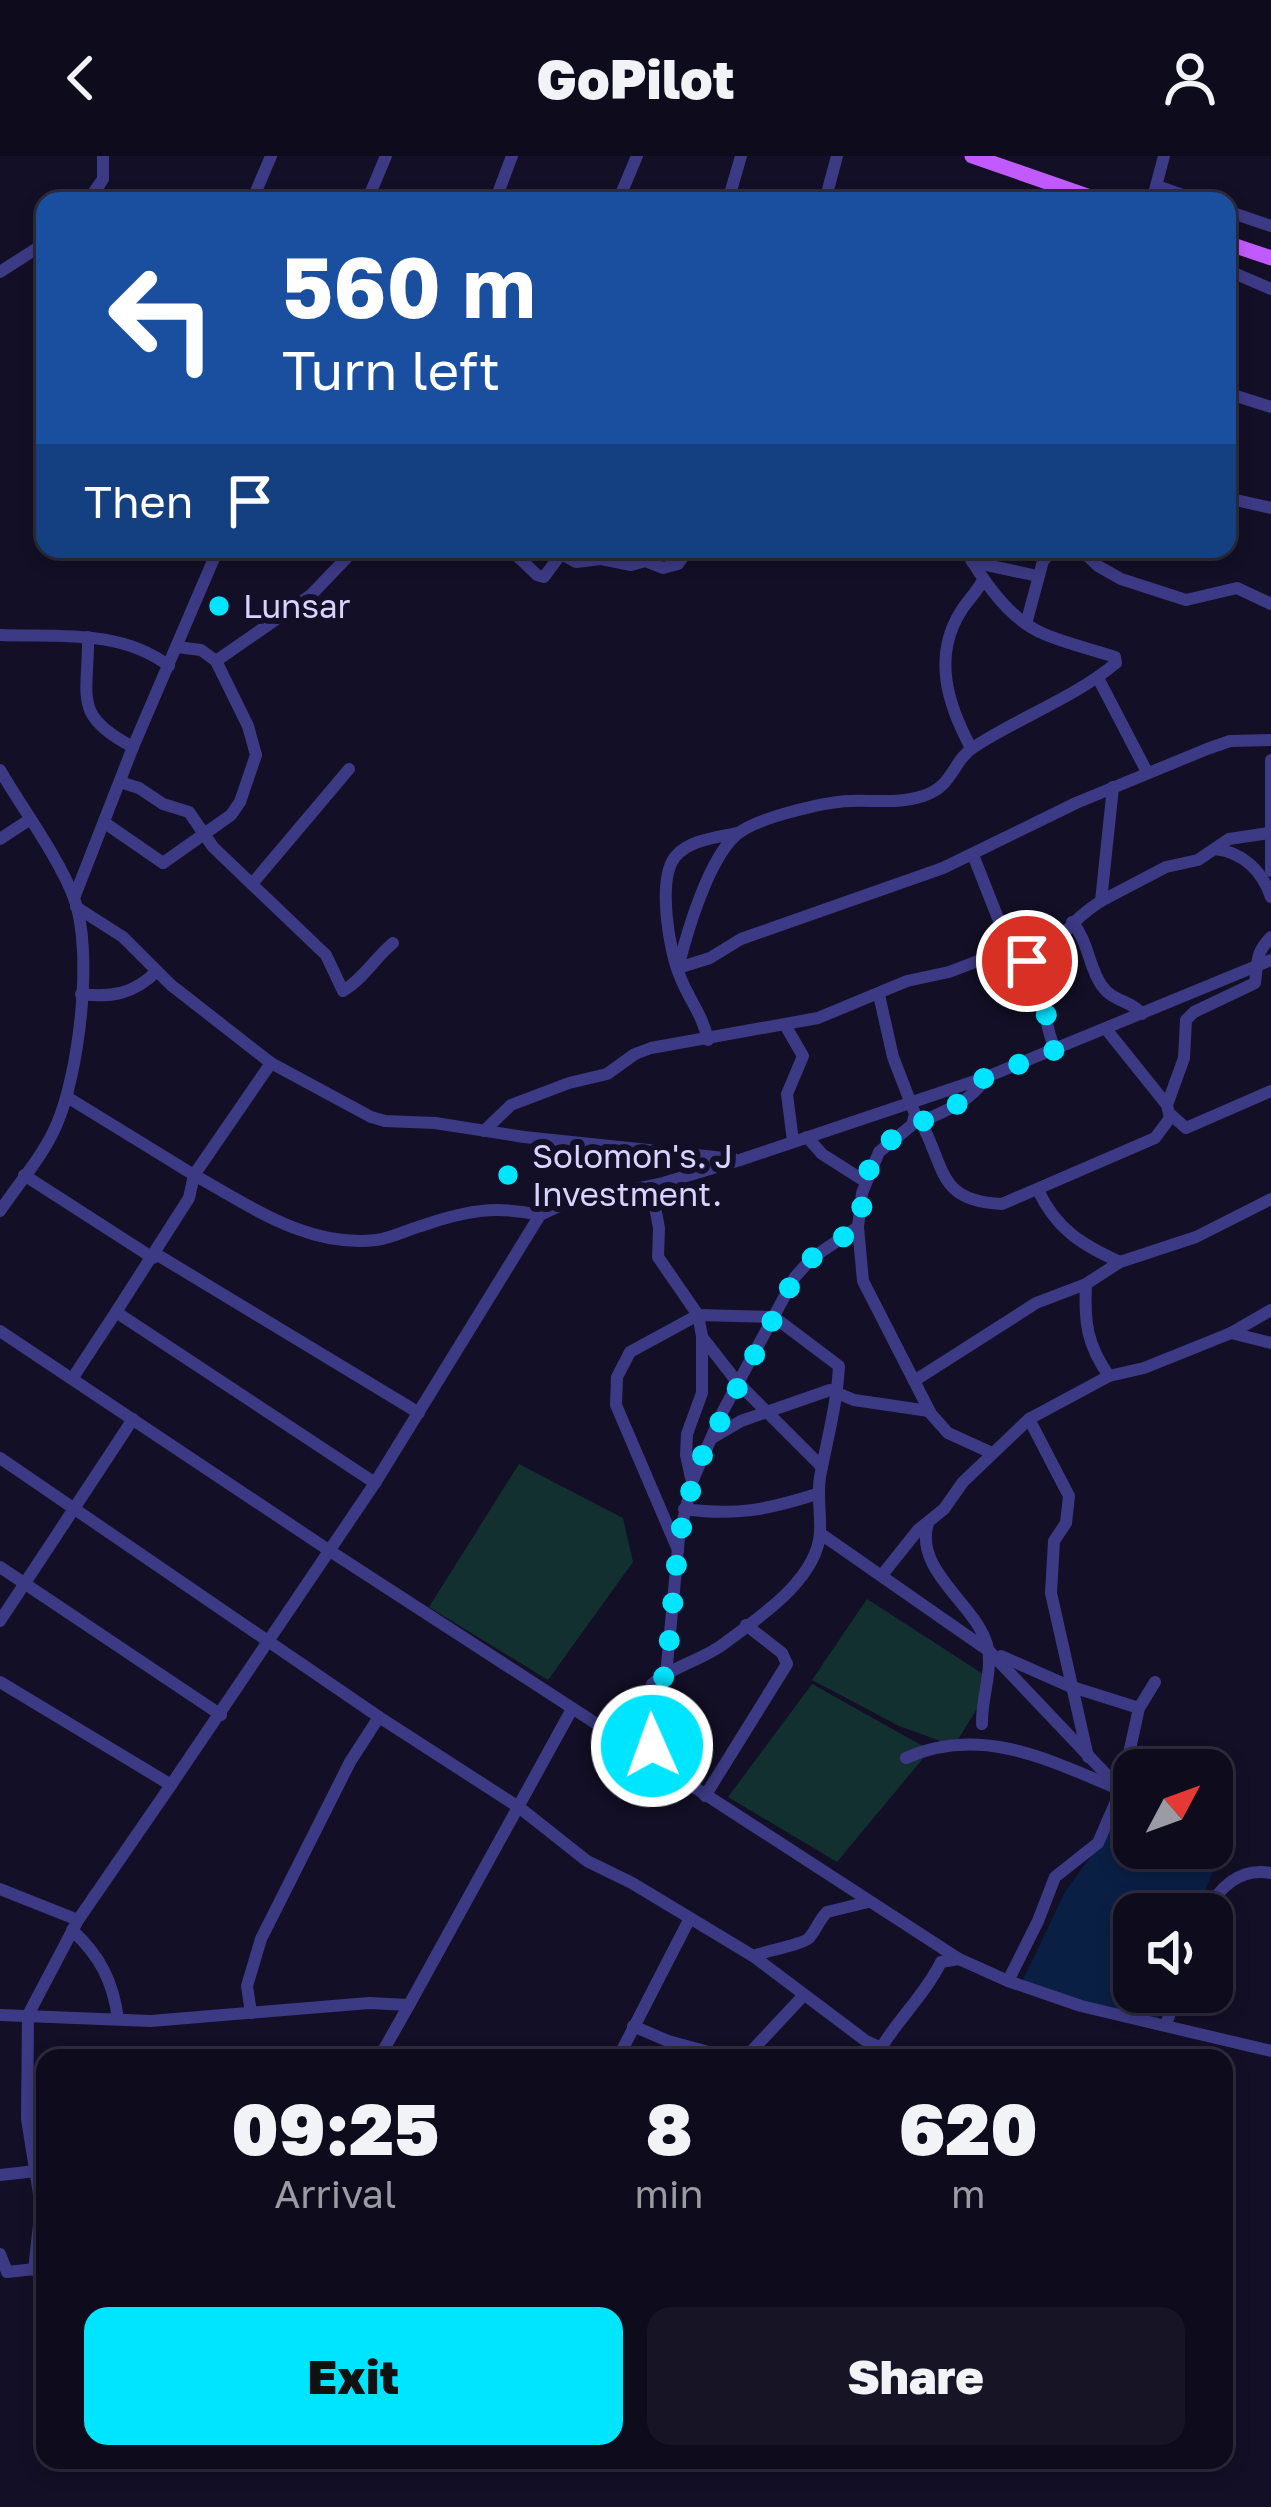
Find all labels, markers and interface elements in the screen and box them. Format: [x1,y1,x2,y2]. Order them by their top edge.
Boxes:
icon: back [48,45,114,111]
icon: person [1157,45,1223,111]
text: GoPilot [536,46,735,111]
text: 560 m [282,236,536,336]
icon: left [84,240,240,396]
text: Turn left [282,337,500,402]
icon: arrive [217,468,283,534]
text: Then [84,474,193,528]
place label: Lunsar [243,586,351,625]
marker: Lunsar [206,593,232,619]
pin [976,910,1078,1012]
icon: arrive [994,928,1060,994]
place label: Solomon's. J Investment. [532,1136,733,1213]
marker: Solomon's. J Investment. [495,1162,521,1188]
position arrow [589,1683,715,1809]
north arrow [1113,1749,1233,1869]
map controls [1113,1749,1233,2013]
button: sound [1113,1893,1233,2013]
text: 09:25 [231,2084,439,2171]
text: 8 [645,2084,693,2171]
text: 620 [899,2084,1038,2171]
text: Arrival [274,2170,396,2217]
text: min [635,2170,704,2217]
text: m [951,2170,985,2217]
button: Exit [84,2307,623,2445]
button: Share [647,2307,1185,2445]

